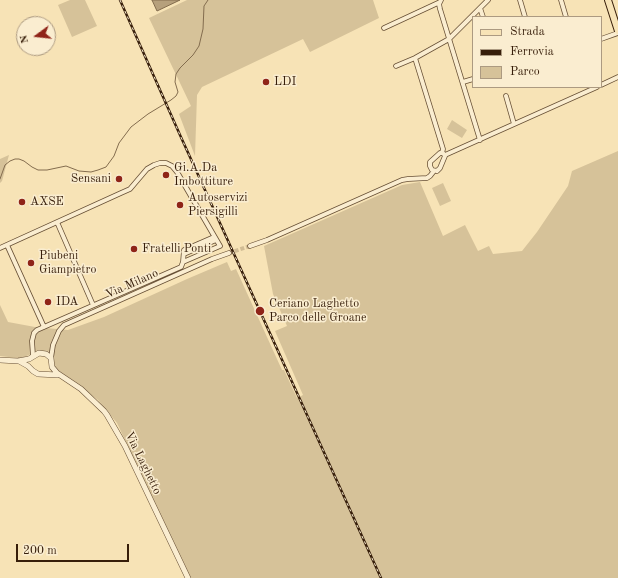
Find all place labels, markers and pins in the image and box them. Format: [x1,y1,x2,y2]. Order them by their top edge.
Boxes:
place label: LDI [274,75,296,89]
marker: LDI [261,77,271,87]
place label: Gi.A.Da Imbottiture [174,161,233,189]
marker: Gi.A.Da Imbottiture [161,170,171,180]
place label: Sensani [71,172,111,186]
marker: Sensani [114,174,124,184]
place label: Autoservizi Piersigilli [188,191,247,219]
place label: AXSE [30,195,64,209]
marker: AXSE [17,197,27,207]
marker: Autoservizi Piersigilli [175,200,185,210]
place label: Fratelli Ponti [142,242,211,256]
marker: Fratelli Ponti [129,244,139,254]
place label: Piubeni Giampietro [39,249,96,277]
marker: Piubeni Giampietro [26,258,36,268]
place label: IDA [56,295,78,309]
marker: IDA [43,297,53,307]
place label: Ceriano Laghetto Parco delle Groane [269,297,367,325]
marker: Ceriano Laghetto Parco delle Groane [254,305,266,317]

